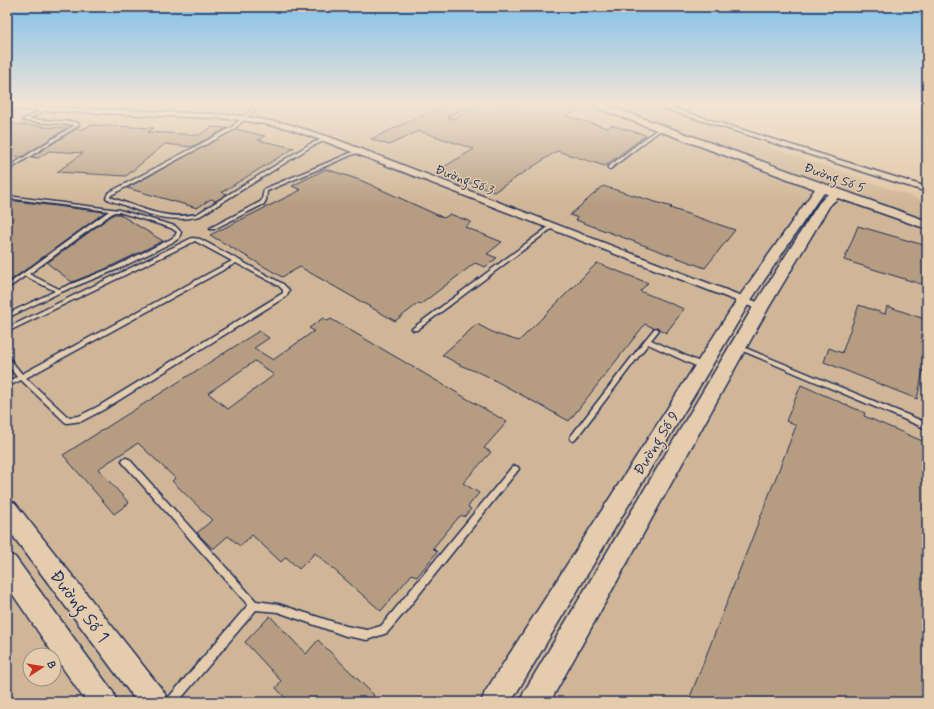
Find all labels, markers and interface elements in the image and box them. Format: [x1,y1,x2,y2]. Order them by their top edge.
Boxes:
street label: Đường Số 5 [801,160,868,199]
street label: Đường Số 3 [432,161,496,201]
street label: Đường Số 9 [629,408,685,480]
street label: Đường Số 1 [42,565,114,649]
north arrow [22,647,62,687]
text: B [43,660,58,670]

